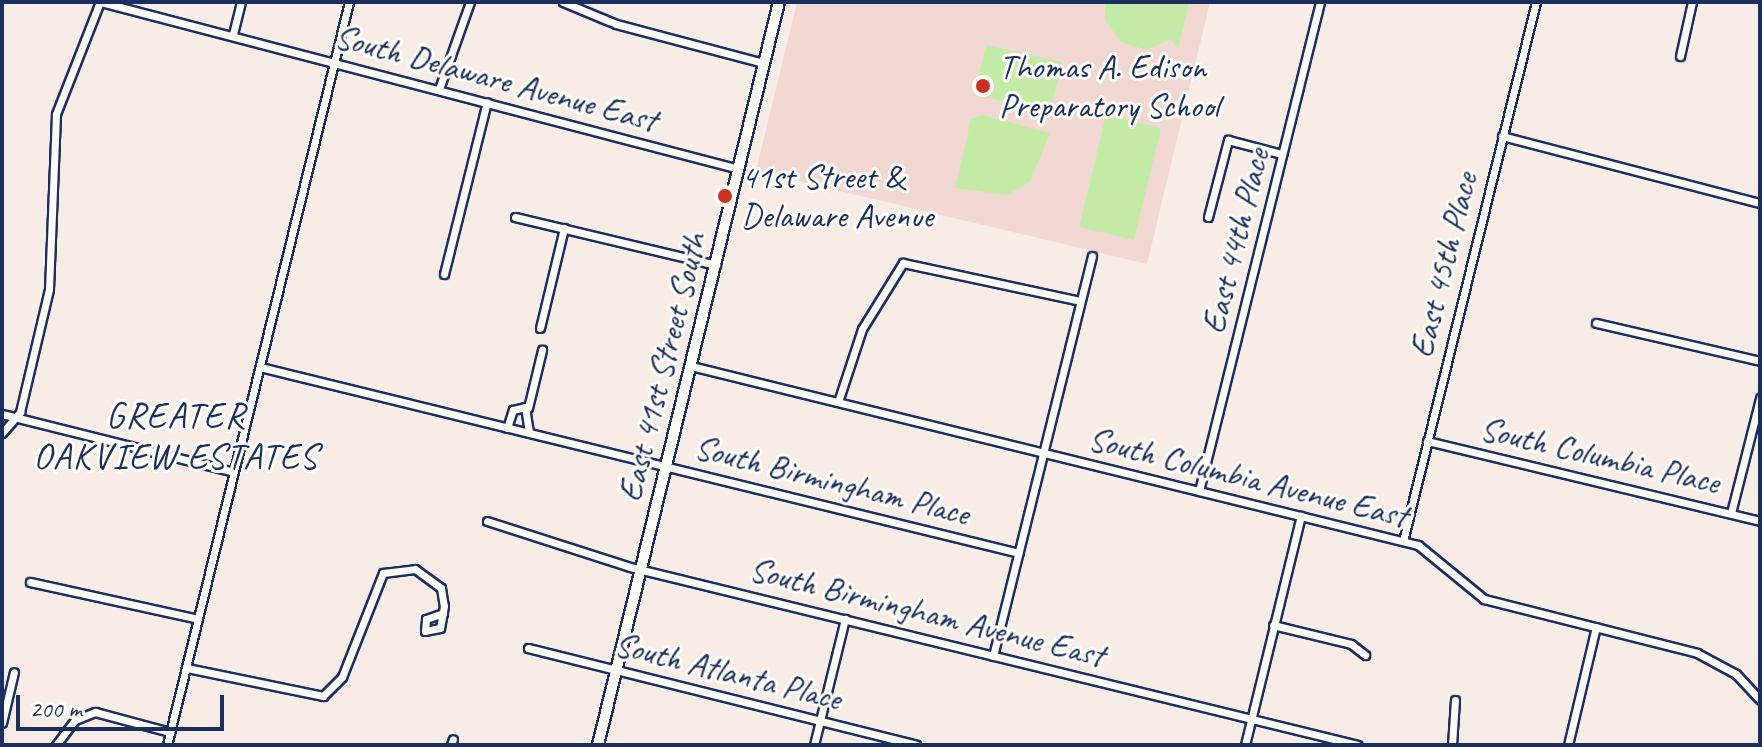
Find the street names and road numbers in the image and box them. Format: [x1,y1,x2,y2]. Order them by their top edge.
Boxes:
street label: South Delaware Avenue East [331,15,661,141]
street label: East 44th Place [1192,144,1278,338]
street label: East 45th Place [1400,168,1486,362]
street label: East 41st Street South [609,228,715,506]
street label: South Columbia Place [1475,407,1725,503]
street label: South Columbia Avenue East [1083,417,1413,537]
street label: South Birmingham Place [690,426,974,534]
street label: South Birmingham Avenue East [745,548,1109,676]
street label: South Atlanta Place [610,623,846,719]

